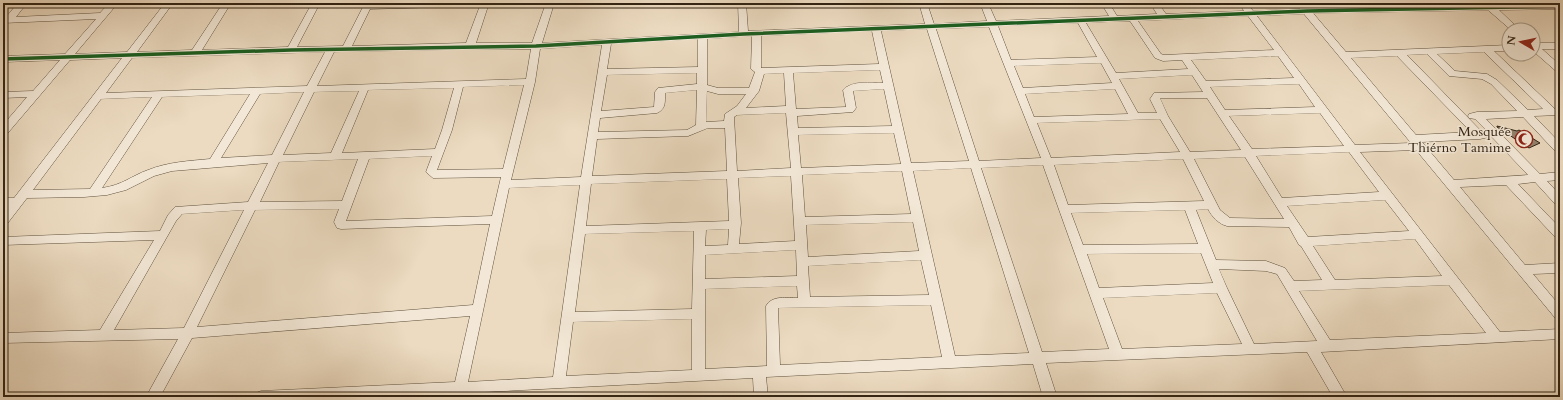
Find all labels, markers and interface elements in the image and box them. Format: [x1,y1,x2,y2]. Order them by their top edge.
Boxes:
north arrow [1501,22,1541,62]
text: N [1503,34,1520,46]
place label: Mosquée Thiérno Tamime [1408,122,1511,157]
mosque icon: Mosquée Thiérno Tamime [1514,129,1534,149]

